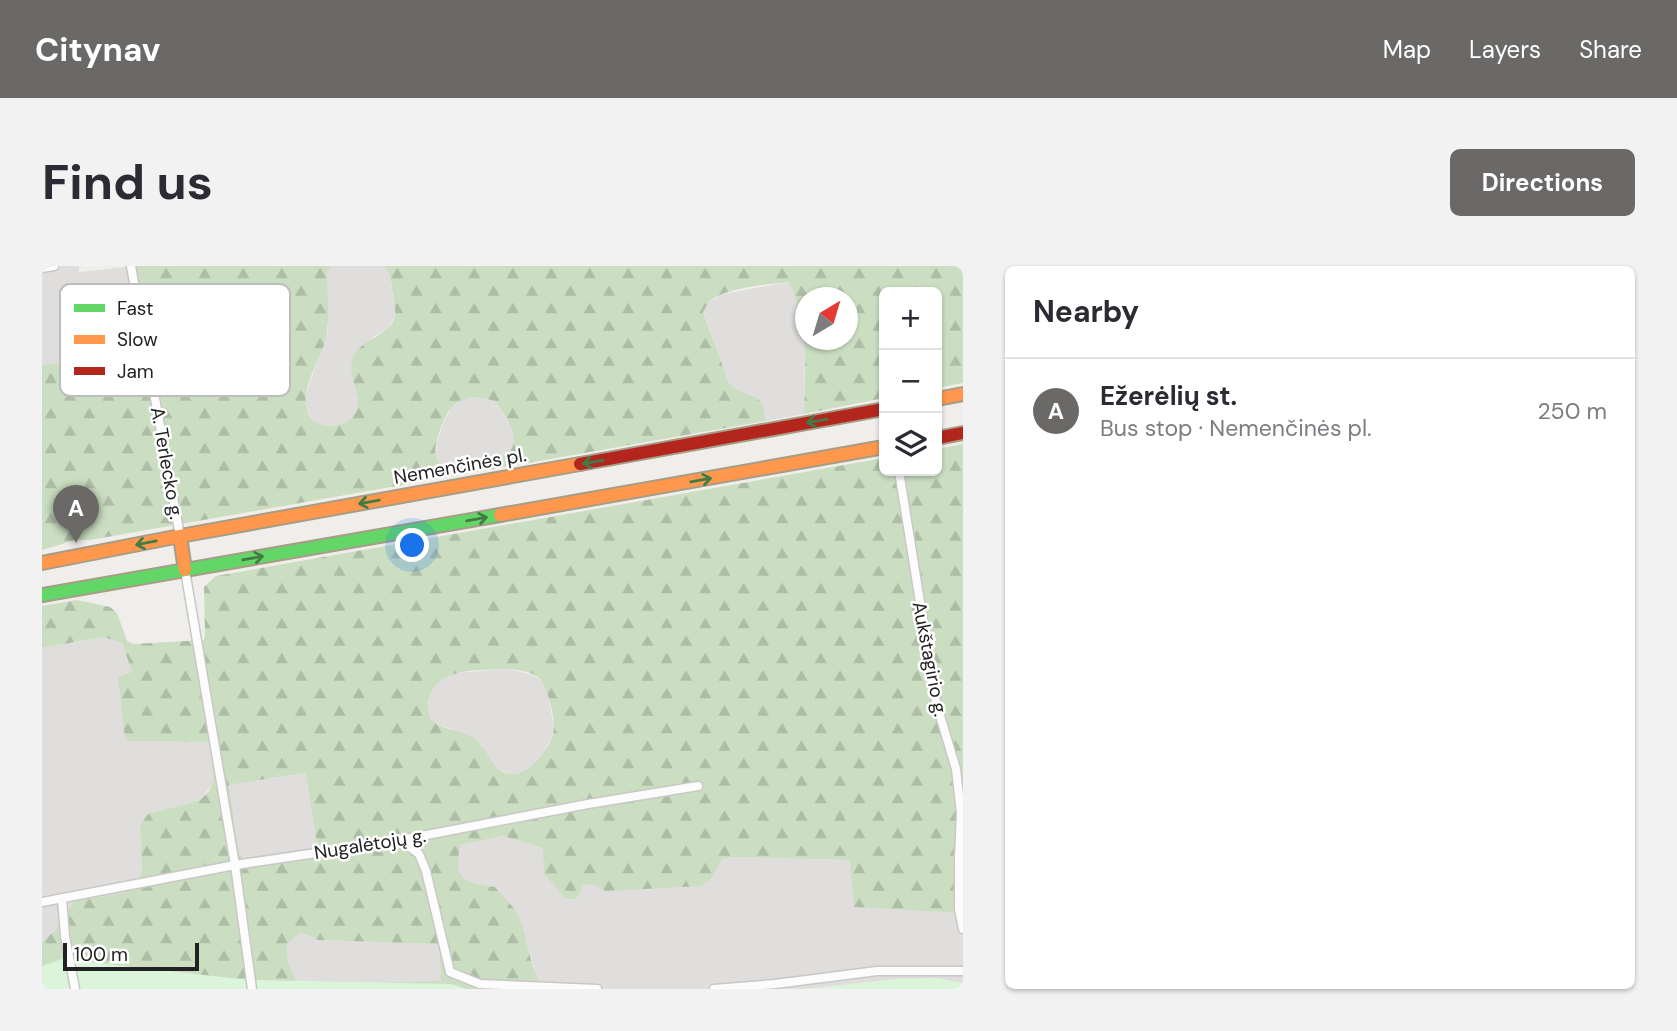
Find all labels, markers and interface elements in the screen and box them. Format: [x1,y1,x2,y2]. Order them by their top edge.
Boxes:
text: Citynav [35,28,160,71]
text: Map [1383,34,1431,65]
text: Layers [1469,34,1541,65]
text: Share [1579,34,1642,65]
button: Directions [1450,149,1635,216]
text: Find us [42,150,213,214]
legend [60,284,290,396]
north arrow [795,287,858,350]
map controls [879,287,942,476]
button: + [879,287,942,350]
text: Nearby [1033,292,1139,331]
text: Fast [117,296,153,321]
text: Slow [117,327,158,352]
button: − [879,350,942,413]
text: Jam [117,359,154,384]
text: Ežerėlių st. [1100,379,1237,413]
text: A [1048,396,1064,426]
text: 250 m [1537,396,1607,426]
street label: A. Terlecko g. [145,405,189,521]
button: layers [879,413,942,476]
text: Bus stop · Nemenčinės pl. [1100,413,1372,443]
one-way arrow [806,415,829,428]
street label: Nemenčinės pl. [392,442,528,490]
one-way arrow [582,455,605,469]
one-way arrow [689,473,712,486]
pin: A [53,485,99,543]
one-way arrow [358,496,381,509]
one-way arrow [465,512,488,525]
your location [395,528,429,562]
one-way arrow [135,536,158,550]
one-way arrow [241,551,263,564]
street label: Aukštagirio g. [907,599,953,719]
street label: Nugalėtojų g. [312,823,428,865]
scale bar [63,940,200,972]
text: 100 m [74,942,128,967]

